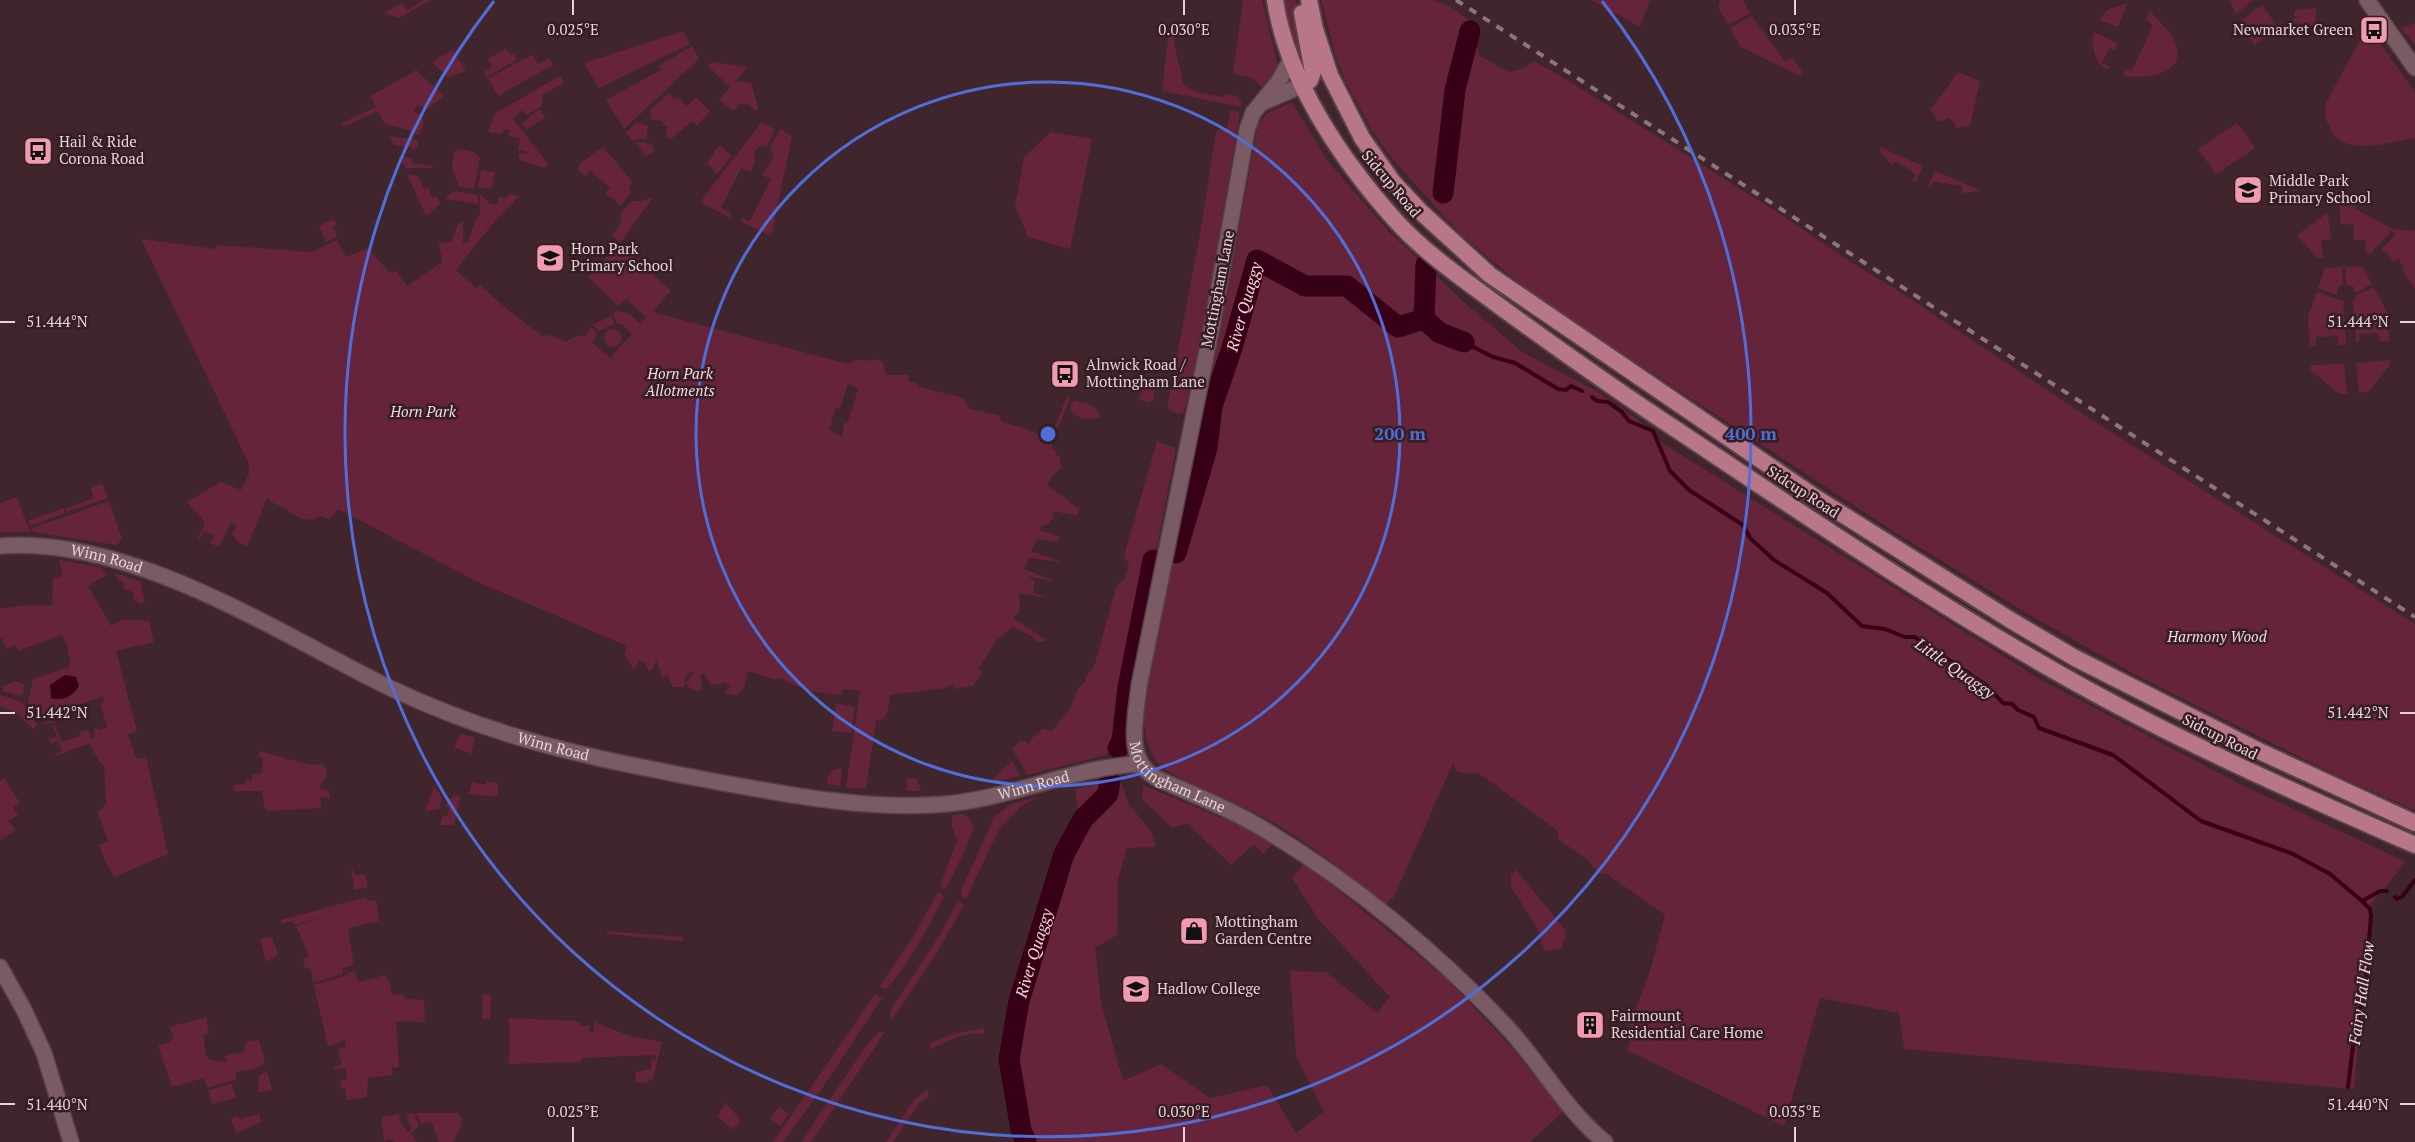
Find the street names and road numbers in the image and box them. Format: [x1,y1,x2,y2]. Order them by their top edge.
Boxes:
street label: Sidcup Road [1358,145,1426,221]
street label: Mottingham Lane [1196,229,1238,349]
street label: Sidcup Road [1764,460,1843,522]
street label: Winn Road [69,539,146,577]
street label: Sidcup Road [2179,709,2262,764]
street label: Winn Road [515,727,591,765]
street label: Mottingham Lane [1126,740,1229,817]
street label: Winn Road [995,765,1071,804]

